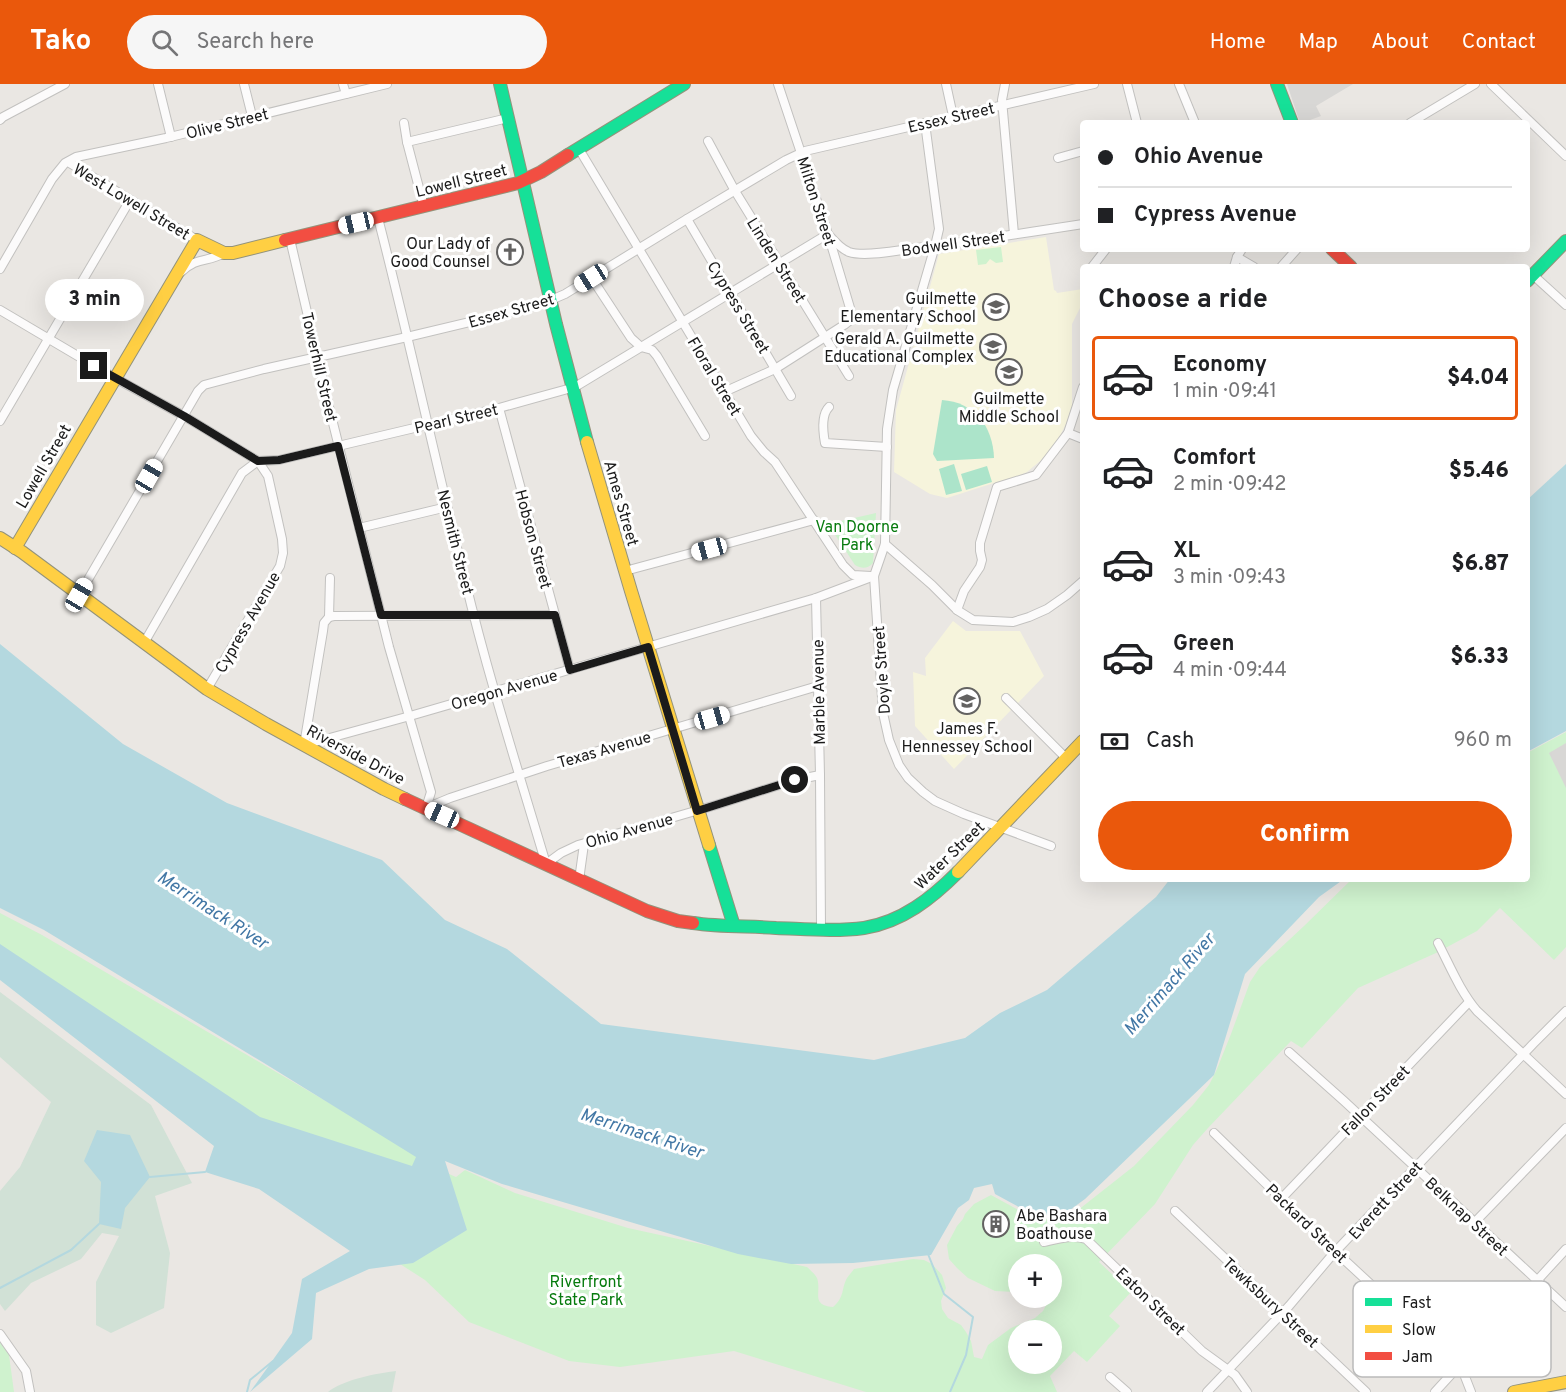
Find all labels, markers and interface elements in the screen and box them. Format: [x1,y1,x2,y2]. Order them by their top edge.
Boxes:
search box [127,15,547,69]
text: Tako [30,24,91,60]
icon: search [148,26,181,59]
text: Search here [196,29,314,56]
text: Home [1210,29,1266,56]
text: Map [1299,29,1338,56]
text: About [1371,29,1429,56]
text: Contact [1462,29,1536,56]
street label: Essex Street [906,99,997,139]
street label: Olive Street [184,105,271,145]
text: Ohio Avenue [1134,144,1263,171]
street label: Milton Street [791,154,839,249]
street label: West Lowell Street [69,160,193,245]
street label: Lowell Street [414,161,509,203]
text: Cypress Avenue [1134,202,1297,229]
car [336,210,376,236]
street label: Linden Street [741,215,809,307]
street label: Bodwell Street [900,228,1007,262]
place label: Our Lady of Good Counsel [390,235,491,273]
church icon: Our Lady of Good Counsel [495,237,525,267]
street label: Cypress Street [702,258,773,358]
car [571,261,611,295]
callout: 3 min [44,279,144,321]
text: Choose a ride [1098,283,1268,317]
text: 3 min [68,287,121,313]
street label: Essex Street [466,290,557,334]
place label: Guilmette Elementary School [840,290,976,328]
school or university icon: Guilmette Elementary School [981,292,1011,322]
street label: Towerhill Street [296,311,340,424]
place label: Gerald A. Guilmette Educational Complex [824,330,974,368]
school or university icon: Gerald A. Guilmette Educational Complex [978,332,1008,362]
street label: Floral Street [682,334,745,420]
icon: car [1101,351,1155,405]
route end [80,352,107,379]
text: Economy [1173,352,1267,379]
school or university icon: Guilmette Middle School [994,357,1024,387]
text: $4.04 [1447,365,1509,392]
text: 1 min · 09:41 [1173,379,1277,405]
place label: Guilmette Middle School [959,390,1059,428]
street label: Pearl Street [413,401,500,439]
street label: Lowell Street [13,421,77,513]
icon: car [1101,444,1155,498]
text: Comfort [1173,445,1256,472]
car [132,456,166,496]
street label: Ames Street [598,458,642,549]
text: $5.46 [1449,458,1509,485]
text: 2 min · 09:42 [1173,472,1287,498]
street label: Nesmith Street [431,488,477,597]
street label: Hobson Street [509,488,555,591]
park label: Van Doorne Park [815,518,899,556]
car [689,536,729,562]
icon: car [1101,537,1155,591]
text: XL [1173,538,1200,565]
text: $6.87 [1451,551,1509,578]
text: 3 min · 09:43 [1173,565,1286,591]
street label: Cypress Avenue [212,569,286,677]
car [62,575,96,615]
street label: Doyle Street [870,625,896,715]
icon: car [1101,630,1155,684]
text: Green [1173,631,1235,658]
street label: Marble Avenue [809,639,831,745]
text: $6.33 [1450,644,1509,671]
text: 4 min · 09:44 [1173,658,1287,684]
street label: Oregon Avenue [449,666,560,716]
school or university icon: James F. Hennessey School [952,686,982,716]
car [692,704,732,732]
place label: James F. Hennessey School [901,720,1033,758]
street label: Riverside Drive [302,721,408,790]
icon: cash [1098,725,1131,758]
street label: Texas Avenue [555,728,654,774]
text: Cash [1146,728,1195,755]
text: 960 m [1454,728,1512,754]
route start [781,766,808,793]
car [422,799,462,831]
button: Confirm [1098,801,1512,870]
street label: Ohio Avenue [583,810,676,854]
street label: Water Street [911,818,990,895]
water label: Merrimack River [152,867,274,957]
water label: Merrimack River [1119,928,1222,1041]
street label: Fallon Street [1338,1062,1415,1141]
water label: Merrimack River [577,1104,708,1166]
street label: Everett Street [1345,1158,1428,1245]
street label: Belknap Street [1420,1174,1511,1261]
street label: Packard Street [1261,1181,1351,1268]
place label: Abe Bashara Boathouse [1016,1207,1107,1245]
building icon: Abe Bashara Boathouse [981,1209,1011,1239]
map controls [1008,1254,1062,1374]
button: + [1008,1254,1062,1308]
street label: Tewksbury Street [1217,1254,1322,1353]
street label: Eaton Street [1111,1264,1189,1341]
park label: Riverfront State Park [549,1273,623,1311]
legend [1353,1281,1551,1377]
text: Fast [1402,1294,1432,1314]
button: − [1008,1320,1062,1374]
text: Slow [1402,1321,1436,1341]
text: Jam [1402,1348,1433,1368]

